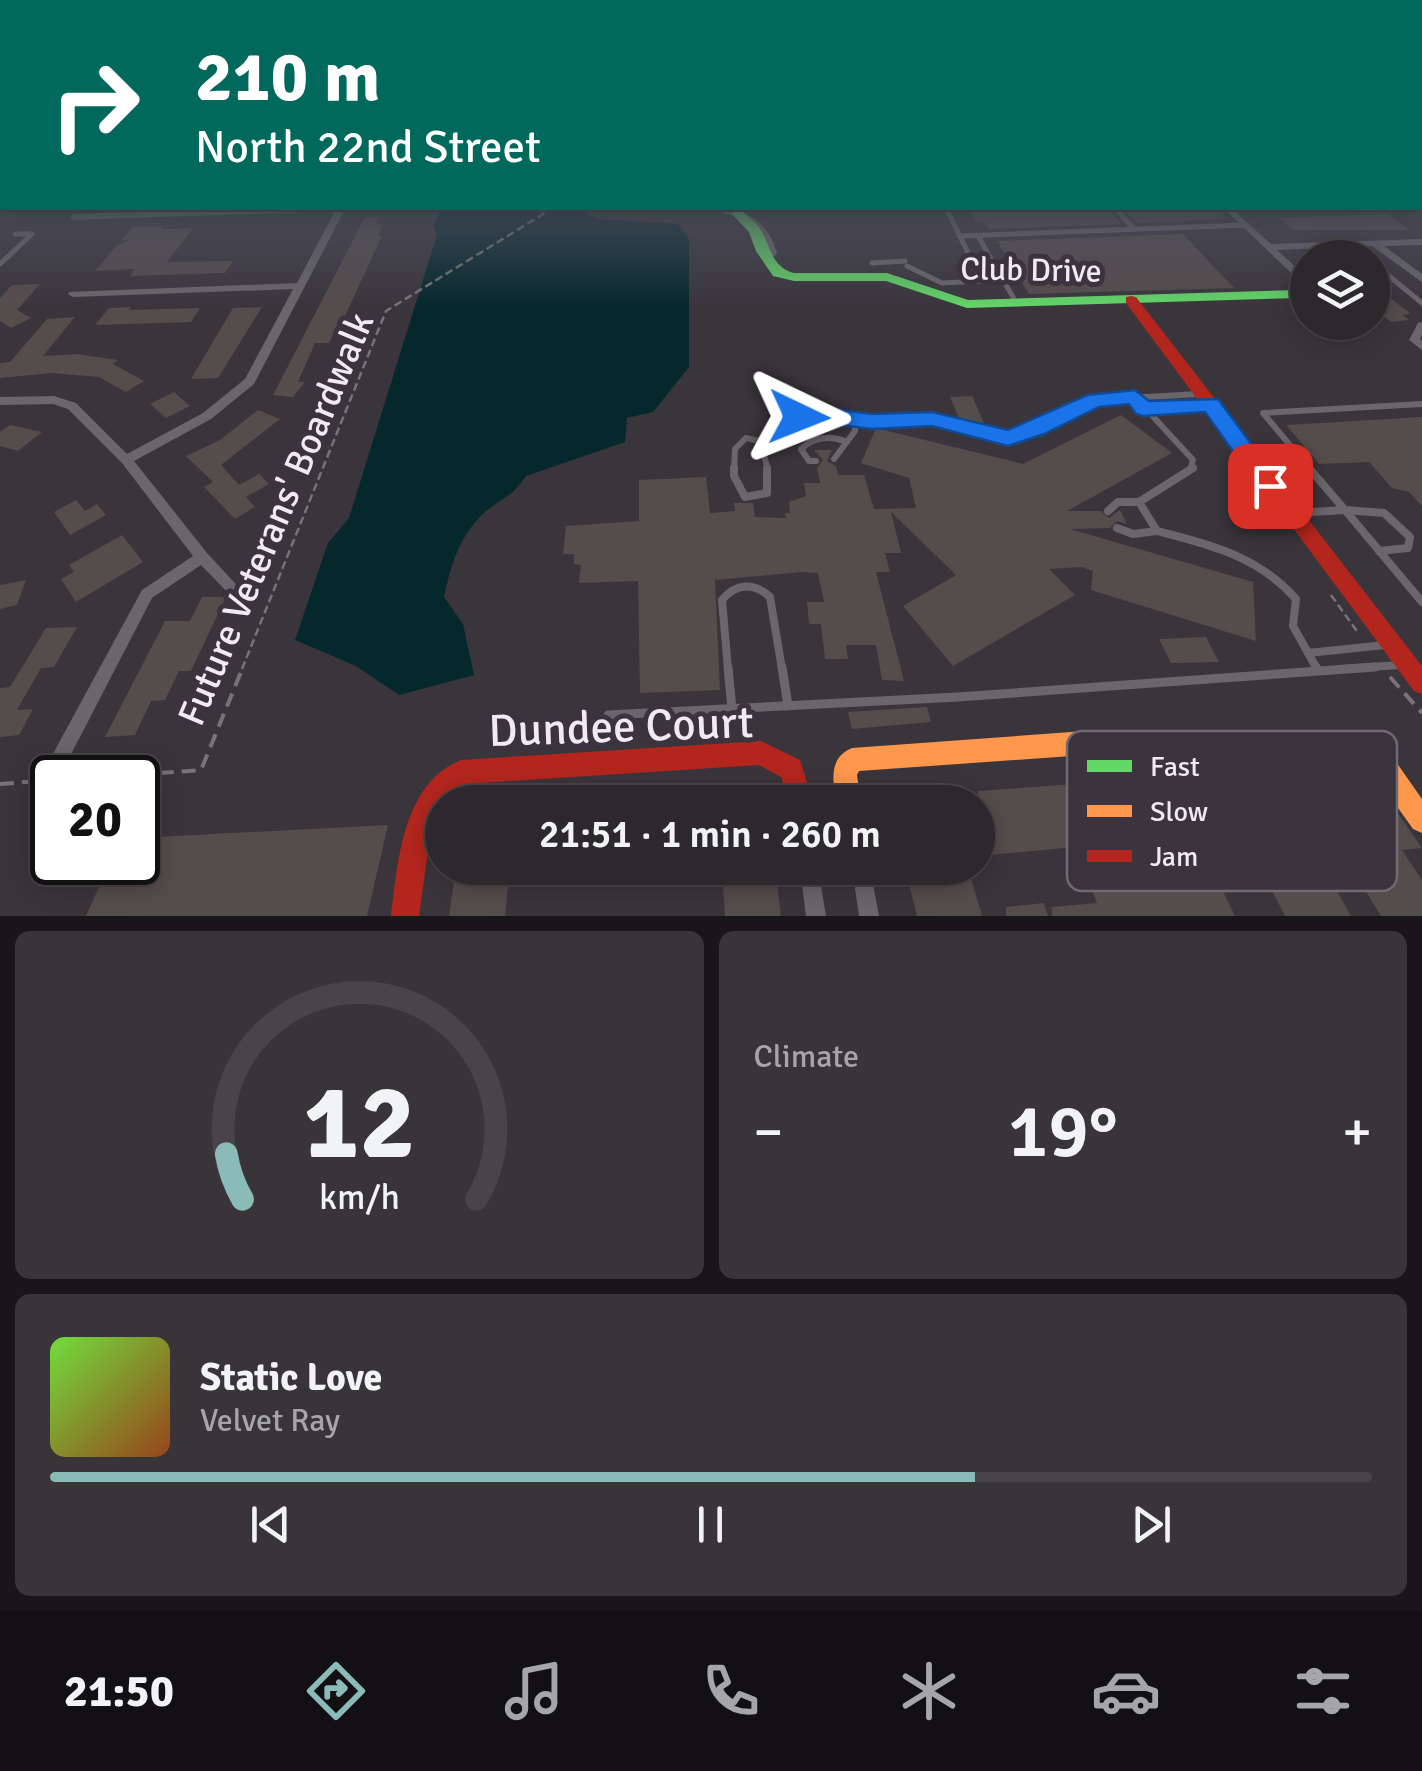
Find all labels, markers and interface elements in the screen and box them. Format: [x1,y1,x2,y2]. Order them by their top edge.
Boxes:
text: 210 m [195,34,380,120]
icon: right [30,40,160,170]
text: North 22nd Street [195,120,541,175]
map controls [1290,240,1390,340]
button: layers [1290,240,1390,340]
street label: Club Drive [960,249,1102,291]
street label: Future Veterans' Boardwalk [168,305,384,733]
position arrow [747,365,851,469]
pin [1228,444,1313,529]
icon: arrive [1243,459,1298,514]
street label: Dundee Court [488,695,754,759]
legend [1067,731,1397,891]
text: Fast [1150,750,1200,784]
speed limit sign: 20 [30,755,160,885]
text: Slow [1150,795,1208,829]
text: 21:51 · 1 min · 260 m [539,811,881,858]
text: Jam [1150,840,1198,874]
text: Climate [754,1037,859,1076]
text: 12 [303,1059,415,1187]
text: 19° [1008,1085,1118,1178]
text: − [754,1098,783,1166]
text: + [1342,1098,1372,1166]
text: km/h [319,1175,400,1219]
text: Static Love [200,1354,382,1401]
text: Velvet Ray [200,1401,340,1440]
icon: previous [243,1497,298,1552]
icon: pause [683,1497,738,1552]
icon: next [1124,1497,1179,1552]
icon: directions [301,1656,371,1726]
icon: music [499,1656,569,1726]
icon: phone [696,1656,766,1726]
icon: climate [894,1656,964,1726]
icon: car [1091,1656,1161,1726]
icon: filters [1288,1656,1358,1726]
text: 21:50 [64,1664,174,1719]

